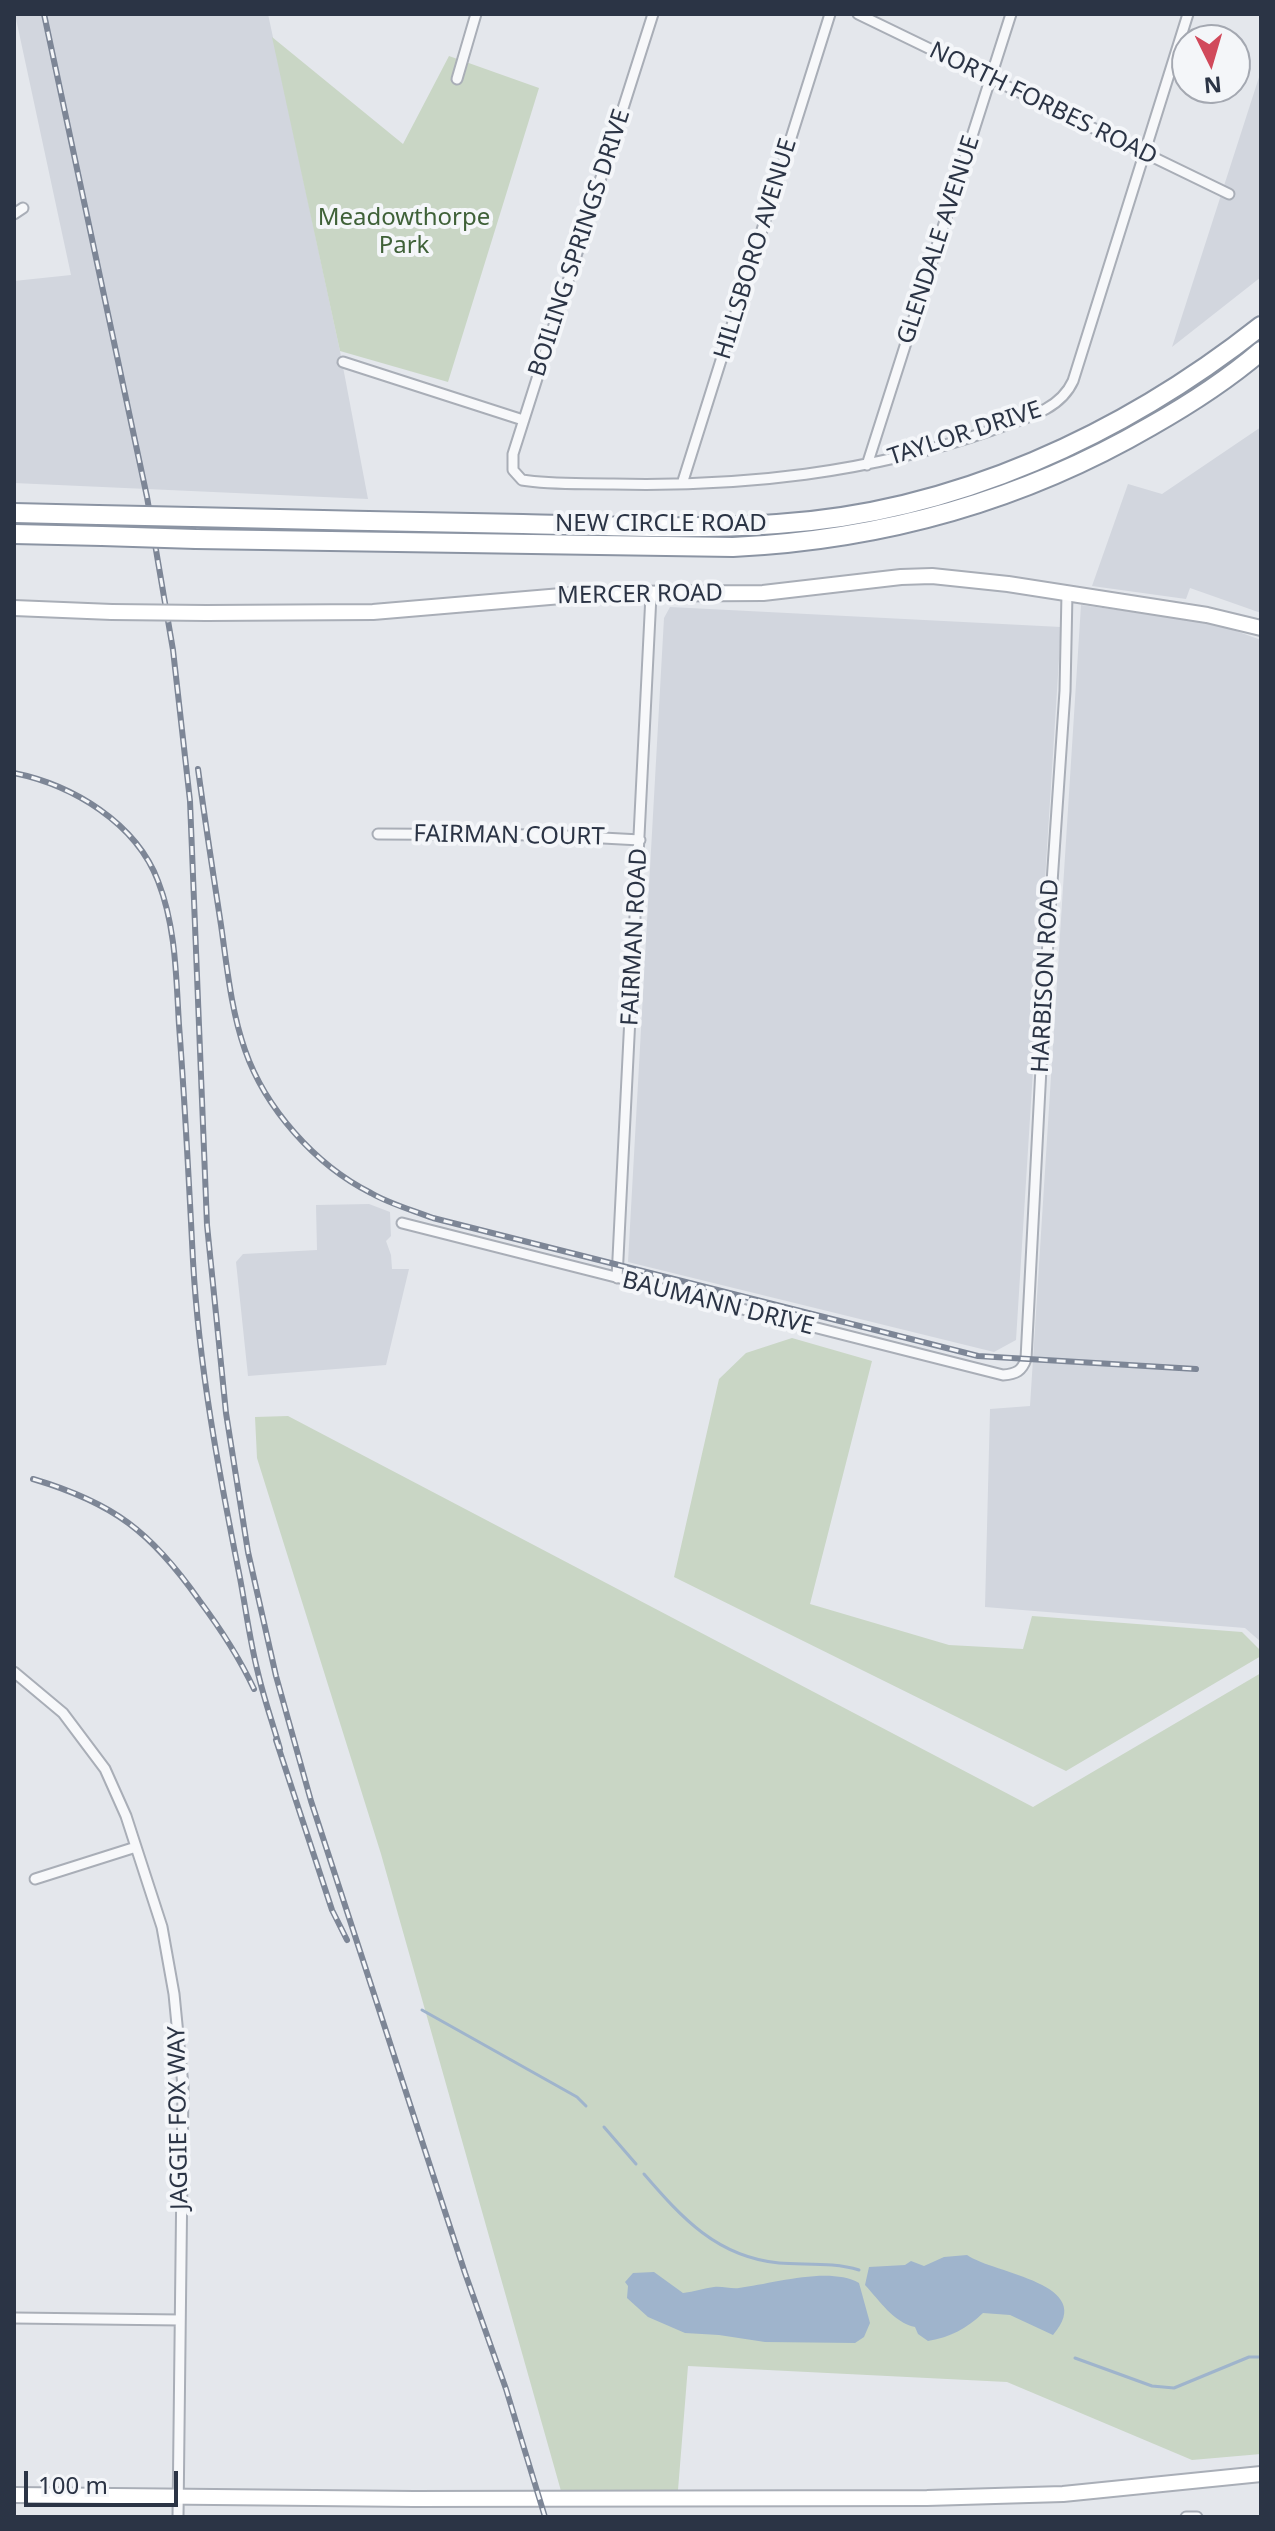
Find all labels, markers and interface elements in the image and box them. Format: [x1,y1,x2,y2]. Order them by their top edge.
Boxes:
north arrow [1171,24,1251,104]
street label: NORTH FORBES ROAD [924,36,1162,172]
text: N [1203,70,1223,102]
street label: BOILING SPRINGS DRIVE [523,106,637,380]
street label: GLENDALE AVENUE [892,132,986,348]
street label: HILLSBORO AVENUE [709,135,803,363]
park label: Meadowthorpe Park [318,204,490,260]
street label: TAYLOR DRIVE [885,396,1045,472]
street label: NEW CIRCLE ROAD [555,510,767,538]
street label: MERCER ROAD [557,579,723,611]
street label: FAIRMAN COURT [413,820,605,852]
street label: FAIRMAN ROAD [616,847,654,1027]
street label: HARBISON ROAD [1027,878,1065,1074]
street label: BAUMANN DRIVE [619,1266,817,1342]
street label: JAGGIE FOX WAY [163,2026,195,2210]
scale bar [28,2455,182,2505]
text: 100 m [38,2468,108,2501]

